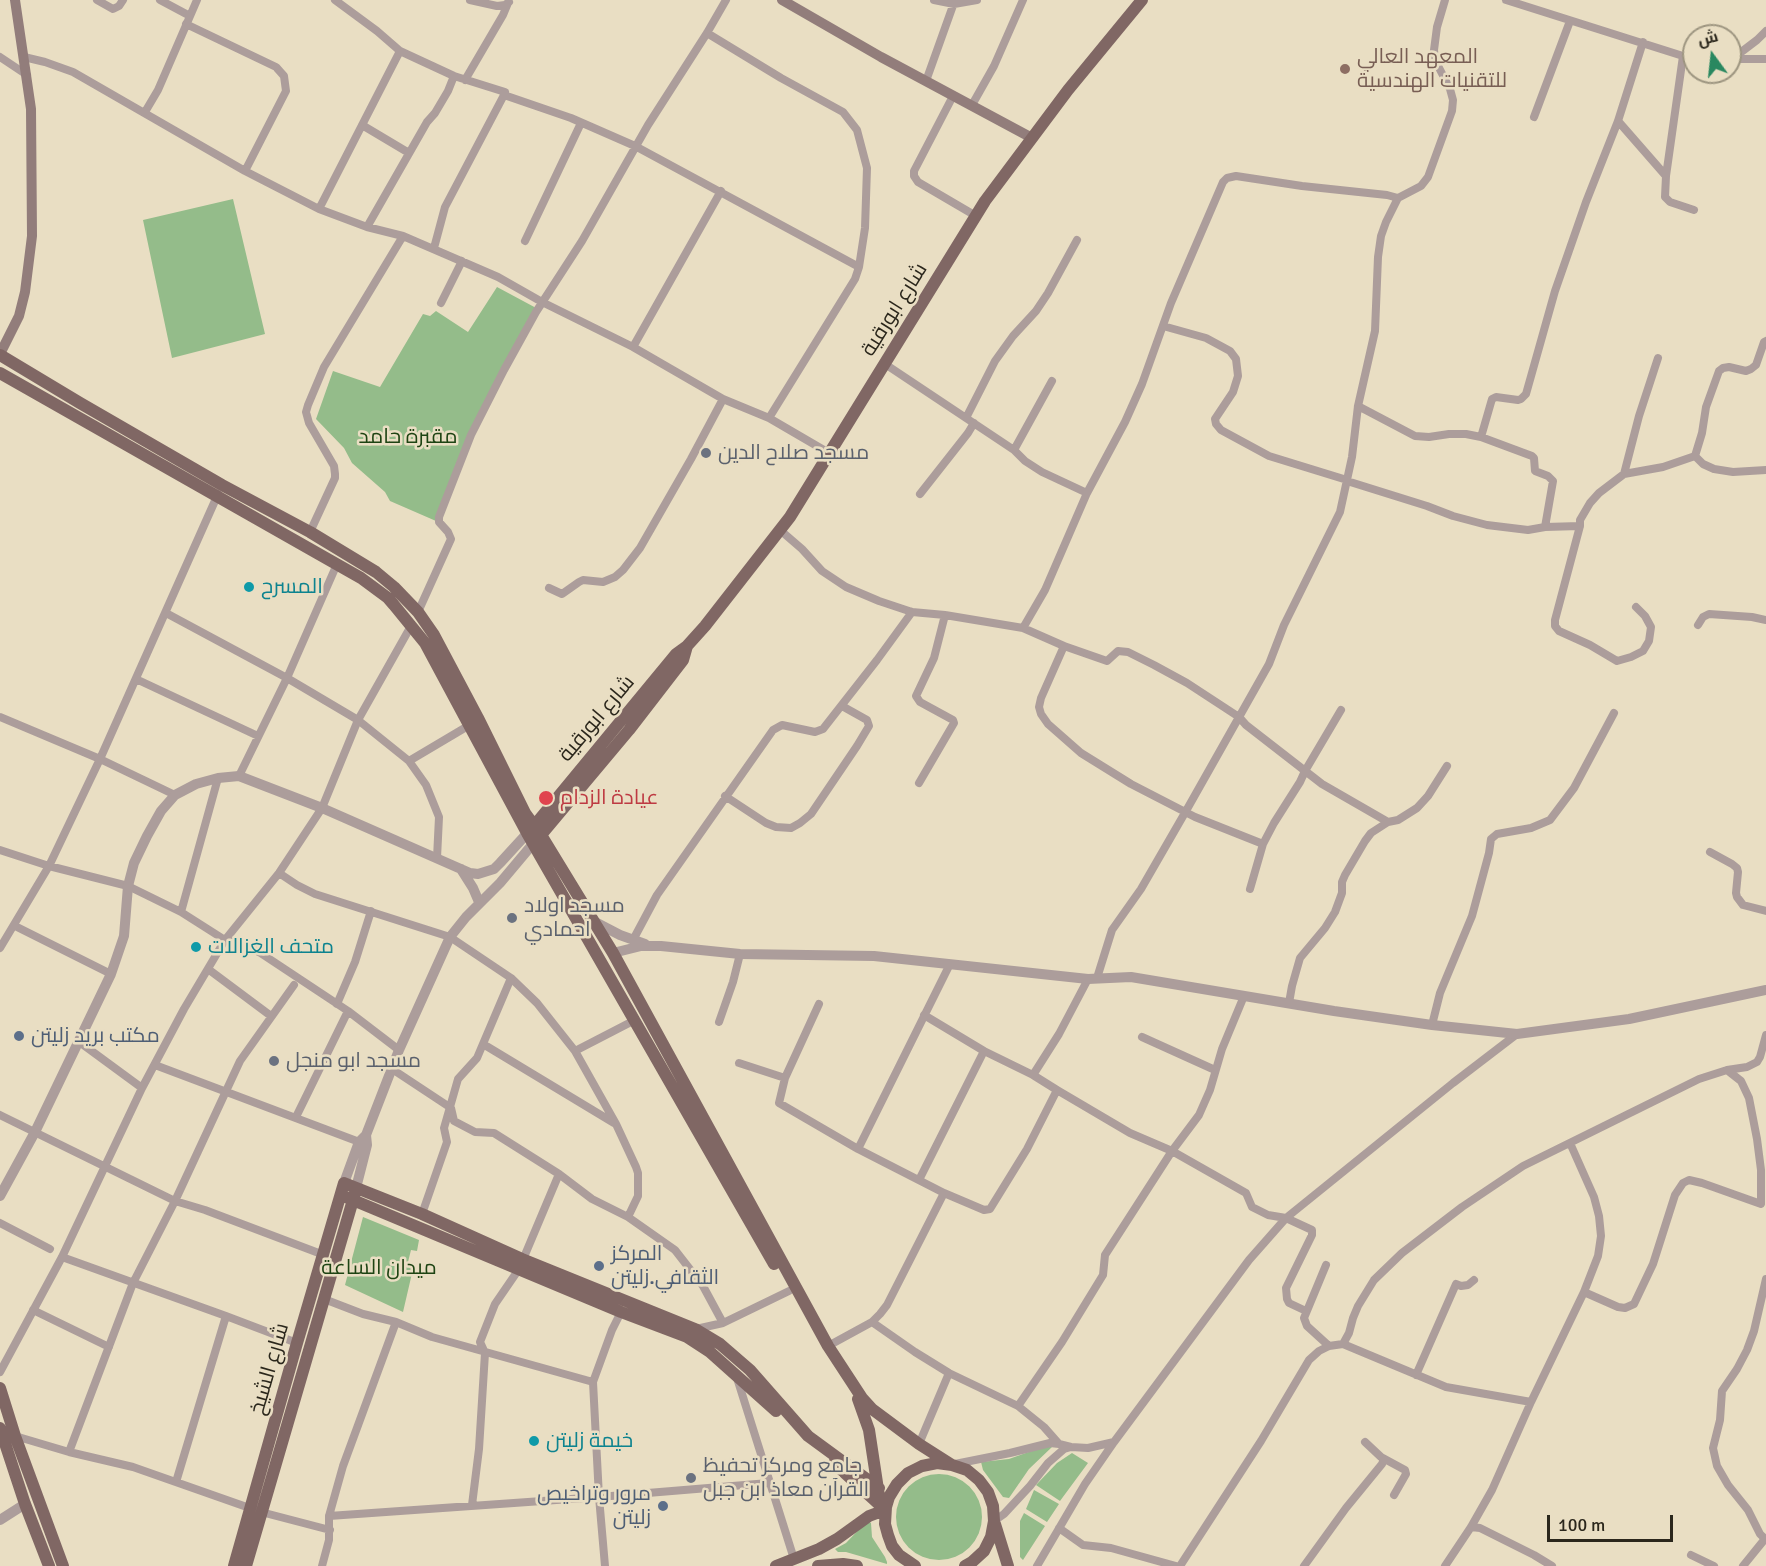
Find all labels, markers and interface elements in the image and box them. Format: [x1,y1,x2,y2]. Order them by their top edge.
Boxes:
north arrow [1682,24,1742,84]
text: ش [1695,26,1720,51]
place label: المعهد العالي للتقنيات الهندسية [1357,44,1507,94]
marker: المعهد العالي للتقنيات الهندسية [1338,62,1352,76]
street label: شارع ابورقية [856,259,934,361]
park label: مقبرة حامد [359,424,457,450]
place label: مسجد صلاح الدين [718,440,869,466]
marker: مسجد صلاح الدين [699,446,713,460]
place label: المسرح [261,574,323,600]
marker: المسرح [242,580,256,594]
street label: شارع ابورقية [554,671,640,767]
place label: عيادة الزدام [560,785,658,811]
marker: عيادة الزدام [537,789,555,807]
place label: مسجد اولاد احمادي [524,893,625,943]
marker: مسجد اولاد احمادي [505,911,519,925]
place label: متحف الغزالات [208,934,334,960]
marker: متحف الغزالات [189,940,203,954]
place label: مكتب بريد زليتن [31,1023,160,1049]
marker: مكتب بريد زليتن [12,1029,26,1043]
place label: مسجد ابو منجل [286,1048,421,1074]
marker: مسجد ابو منجل [267,1054,281,1068]
place label: المركز الثقافي.زليتن [611,1241,719,1291]
park label: ميدان الساعة [321,1255,437,1281]
marker: المركز الثقافي.زليتن [592,1259,606,1273]
street label: شارع الشيخ [245,1320,295,1418]
place label: خيمة زليتن [546,1428,633,1454]
marker: خيمة زليتن [527,1434,541,1448]
place label: جامع ومركز تحفيظ القرآن معاذ ابن جبل [703,1453,869,1503]
marker: جامع ومركز تحفيظ القرآن معاذ ابن جبل [684,1471,698,1485]
place label: مرور وتراخيص زليتن [537,1481,651,1531]
marker: مرور وتراخيص زليتن [656,1499,670,1513]
scale bar [1550,1503,1676,1541]
text: 100 m [1558,1514,1605,1536]

